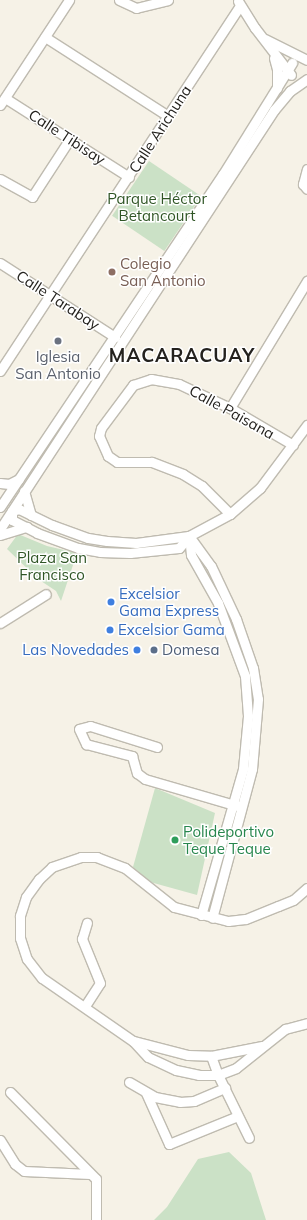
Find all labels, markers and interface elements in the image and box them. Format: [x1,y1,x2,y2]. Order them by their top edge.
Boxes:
street label: Calle Arichuna [125,82,195,176]
street label: Calle Tibisay [25,106,109,168]
park label: Parque Héctor Betancourt [107,189,207,224]
place label: Colegio San Antonio [120,254,206,289]
street label: Calle Tarabay [13,266,103,334]
marker: Colegio San Antonio [107,267,117,277]
marker: Iglesia San Antonio [53,336,63,346]
district label: MACARACUAY [109,345,255,367]
place label: Iglesia San Antonio [15,347,101,382]
street label: Calle Paisana [186,381,278,443]
park label: Plaza San Francisco [17,548,87,583]
place label: Excelsior Gama Express [119,584,219,619]
marker: Excelsior Gama Express [106,597,116,607]
place label: Excelsior Gama [118,621,225,639]
marker: Excelsior Gama [105,625,115,635]
place label: Las Novedades [22,641,129,659]
place label: Domesa [162,641,220,659]
marker: Las Novedades [132,645,142,655]
marker: Domesa [149,645,159,655]
place label: Polideportivo Teque Teque [183,822,274,857]
marker: Polideportivo Teque Teque [170,835,180,845]

